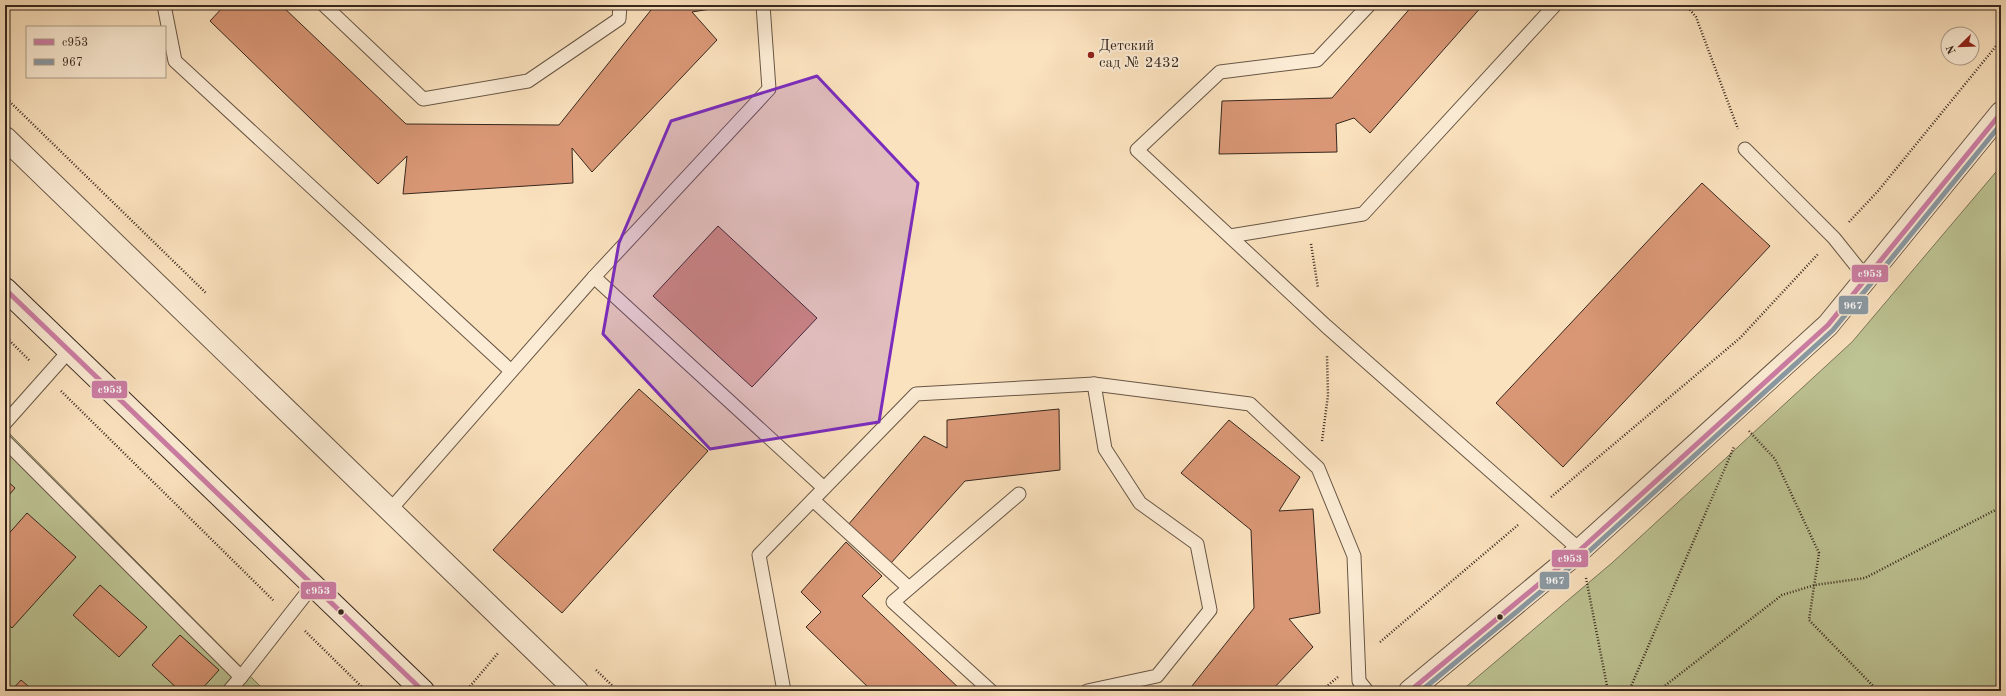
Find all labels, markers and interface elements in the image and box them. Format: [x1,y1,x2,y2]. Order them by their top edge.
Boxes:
legend [26,26,166,78]
north arrow [1940,26,1980,66]
text: с953 [62,36,88,49]
place label: Детский сад № 2432 [1099,39,1180,71]
text: N [1945,43,1959,55]
marker: Детский сад № 2432 [1086,50,1096,60]
text: 967 [62,57,83,69]
line badge: с953 [1851,264,1889,283]
text: с953 [1858,269,1882,280]
line badge: 967 [1838,295,1869,315]
text: 967 [1843,301,1863,312]
line badge: с953 [91,380,128,399]
text: с953 [98,385,122,396]
line badge: с953 [1551,549,1589,568]
text: с953 [1558,554,1582,565]
line badge: 967 [1539,571,1570,590]
text: 967 [1545,576,1565,587]
line badge: с953 [300,581,337,600]
text: с953 [306,586,330,597]
unlabelled marker [336,607,346,617]
unlabelled marker [1495,612,1505,622]

